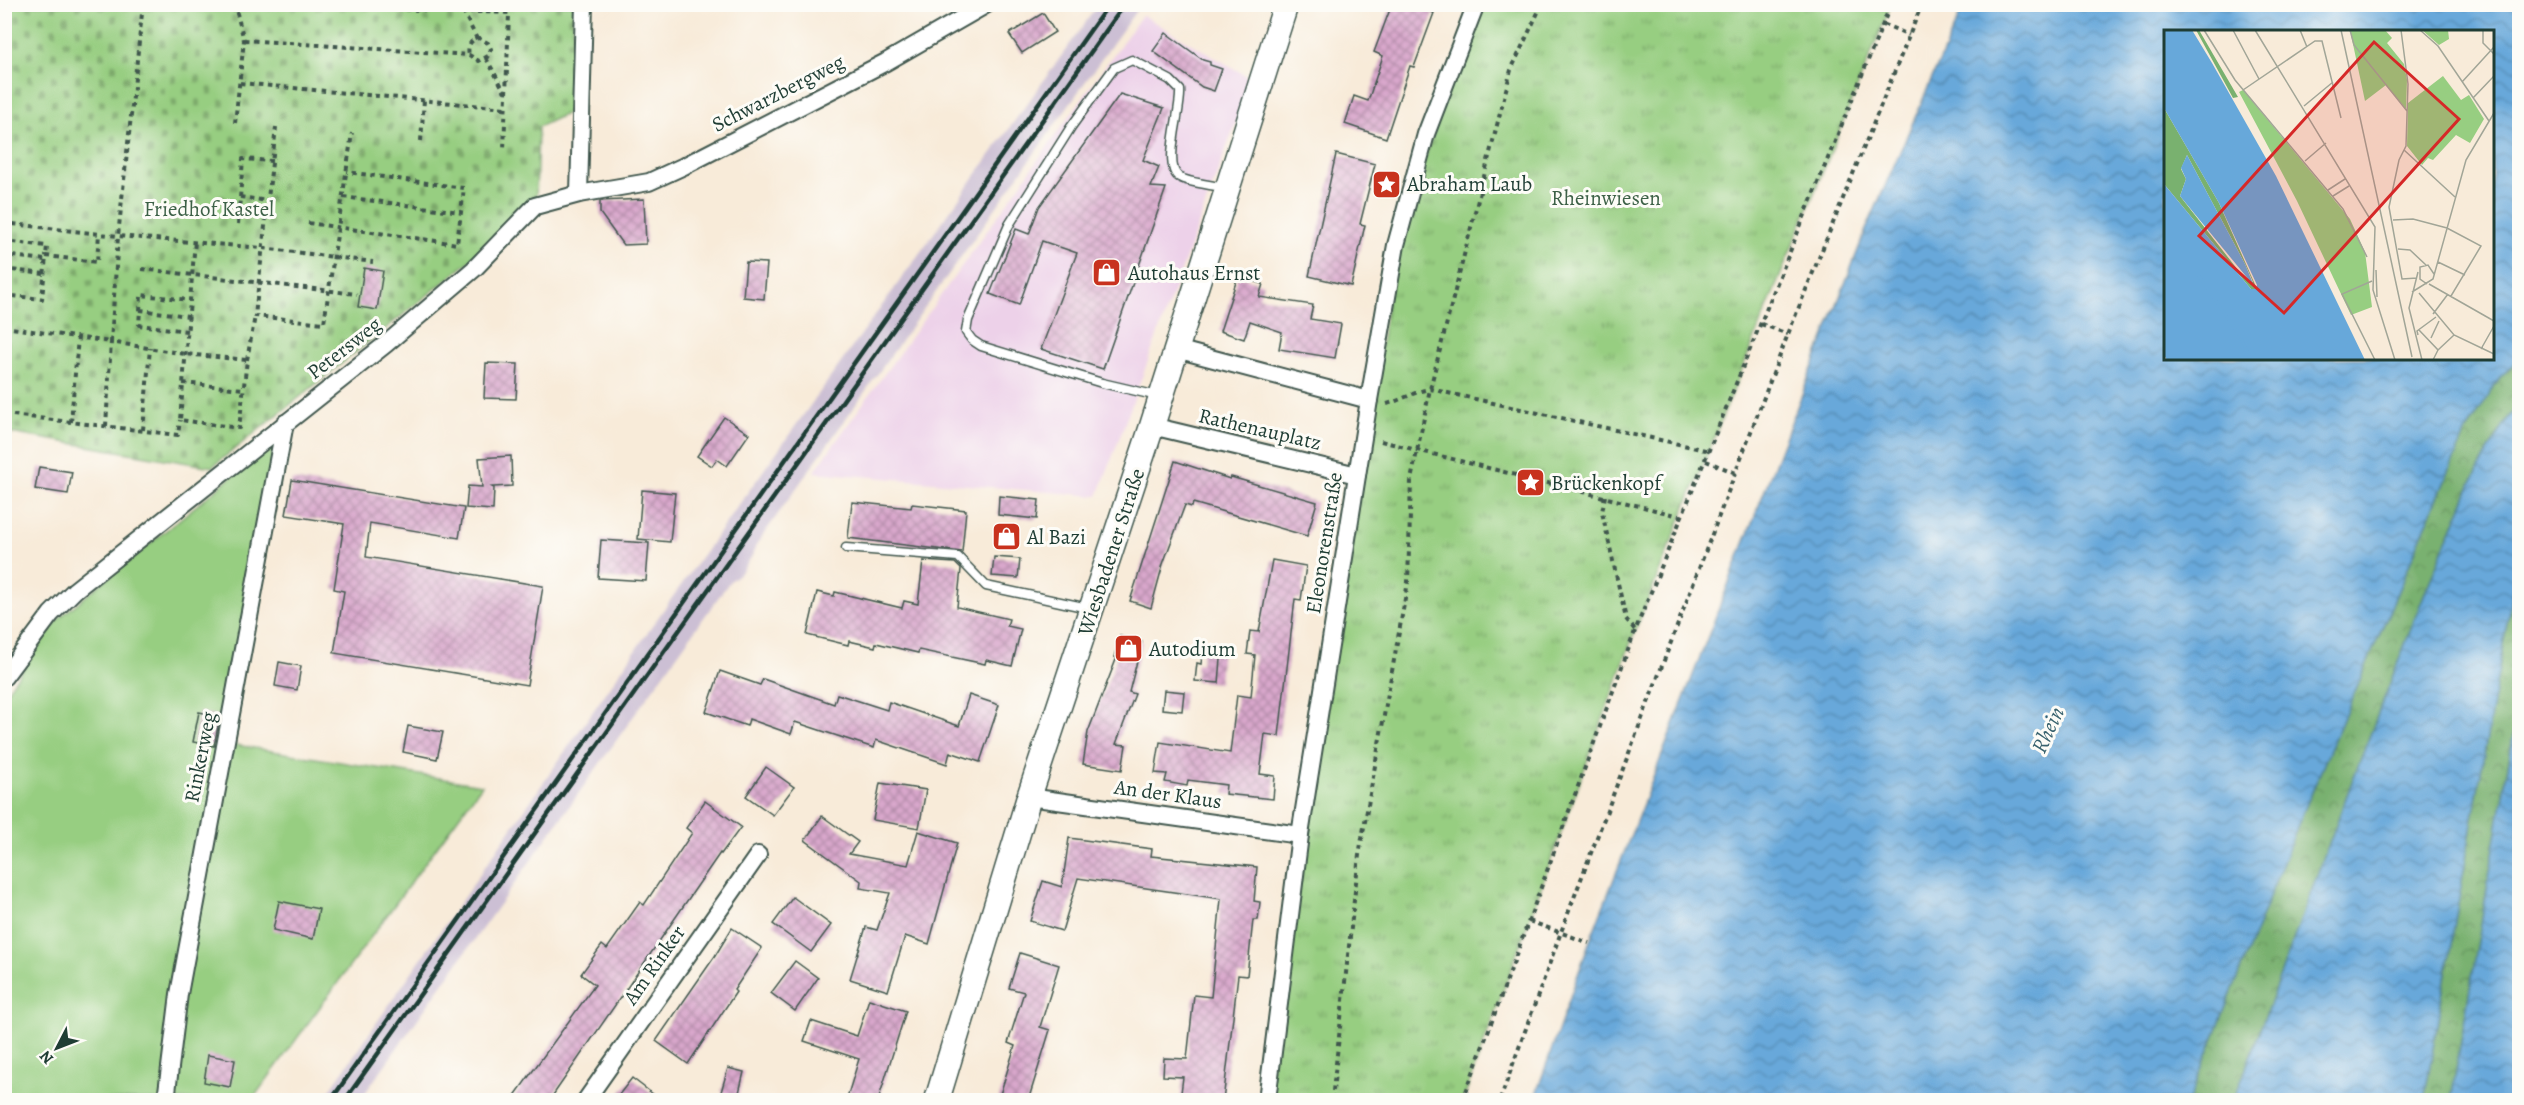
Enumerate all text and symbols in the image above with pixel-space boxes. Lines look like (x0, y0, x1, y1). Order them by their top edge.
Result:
inset map (2164, 30, 2494, 360)
street label: Schwarzbergweg (707, 47, 849, 138)
place icon: Abraham Laub (1370, 168, 1402, 200)
place label: Abraham Laub (1406, 170, 1532, 198)
park label: Rheinwiesen (1551, 184, 1661, 212)
park label: Friedhof Kastel (144, 195, 274, 223)
shop icon: Autohaus Ernst (1091, 257, 1123, 289)
place label: Autohaus Ernst (1127, 259, 1260, 287)
street label: Petersweg (301, 310, 387, 386)
street label: Rathenauplatz (1196, 401, 1324, 457)
street label: Wiesbadener Straße (1070, 465, 1151, 640)
place icon: Brückenkopf (1514, 467, 1546, 499)
place label: Brückenkopf (1551, 469, 1664, 497)
street label: Eleonorenstraße (1299, 470, 1349, 616)
shop icon: Al Bazi (990, 521, 1022, 553)
place label: Al Bazi (1026, 523, 1086, 551)
shop icon: Autodium (1112, 633, 1144, 665)
place label: Autodium (1148, 635, 1236, 663)
water label: Rhein (2024, 702, 2072, 758)
street label: Rinkerweg (177, 709, 223, 805)
street label: An der Klaus (1111, 772, 1224, 815)
street label: Am Rinker (616, 920, 692, 1011)
north arrow (27, 1018, 87, 1078)
text: N (34, 1045, 59, 1069)

